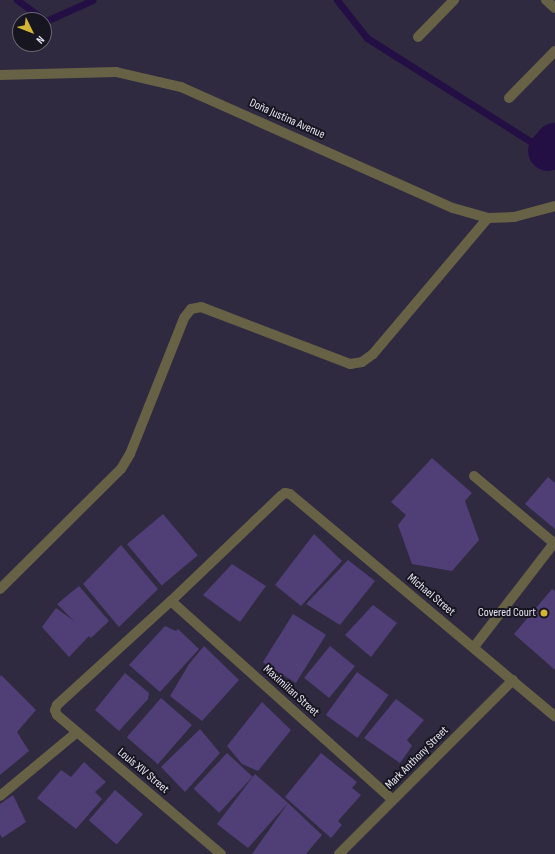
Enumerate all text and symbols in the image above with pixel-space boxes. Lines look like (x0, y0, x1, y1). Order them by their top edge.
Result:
north arrow (12, 12, 52, 52)
text: N (34, 33, 47, 46)
street label: Doña Justina Avenue (247, 96, 327, 142)
street label: Michael Street (404, 571, 458, 619)
place label: Covered Court (478, 606, 536, 620)
marker: Covered Court (539, 608, 549, 618)
street label: Maximilian Street (260, 662, 322, 720)
street label: Mark Anthony Street (383, 724, 451, 792)
street label: Louis XIV Street (114, 745, 172, 797)

